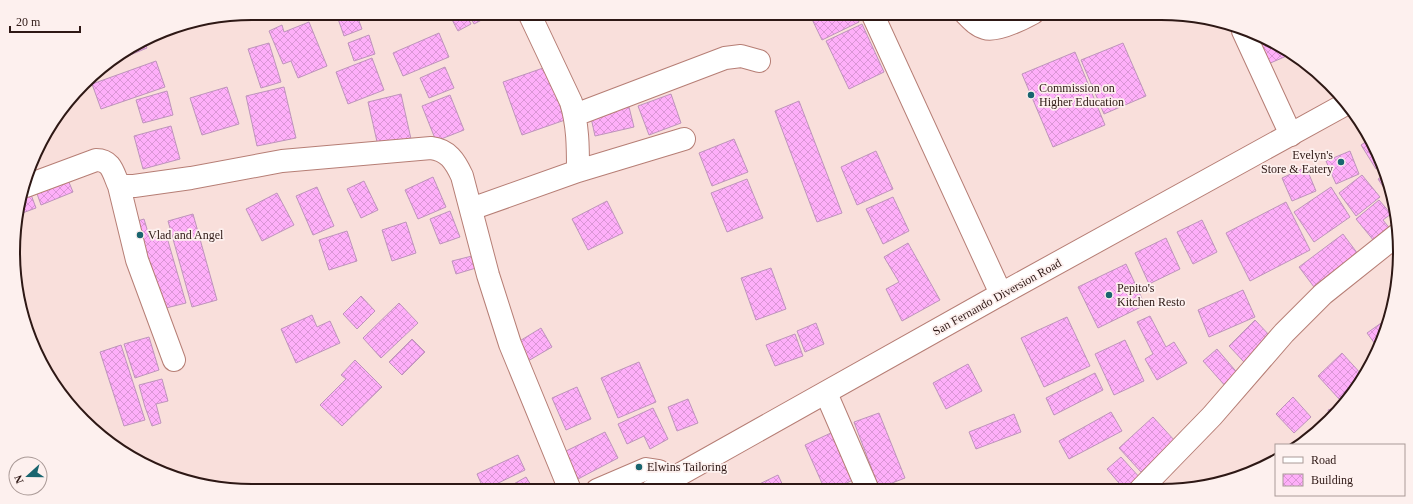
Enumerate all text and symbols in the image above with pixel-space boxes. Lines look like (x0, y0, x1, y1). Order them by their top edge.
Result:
scale bar (10, 8, 80, 34)
text: 20 m (16, 15, 41, 29)
place label: Commission on Higher Education (1039, 81, 1124, 109)
marker: Commission on Higher Education (1026, 90, 1036, 100)
place label: Evelyn's Store & Eatery (1261, 148, 1333, 176)
marker: Evelyn's Store & Eatery (1336, 157, 1346, 167)
place label: Vlad and Angel (148, 228, 224, 242)
marker: Vlad and Angel (135, 230, 145, 240)
street label: San Fernando Diversion Road (930, 256, 1064, 338)
place label: Pepito's Kitchen Resto (1117, 281, 1185, 309)
marker: Pepito's Kitchen Resto (1104, 290, 1114, 300)
legend (1275, 444, 1405, 496)
text: Road (1311, 453, 1336, 467)
north arrow (8, 456, 48, 496)
place label: Elwins Tailoring (647, 460, 727, 474)
marker: Elwins Tailoring (634, 462, 644, 472)
text: Building (1311, 473, 1353, 487)
text: N (12, 474, 26, 485)

